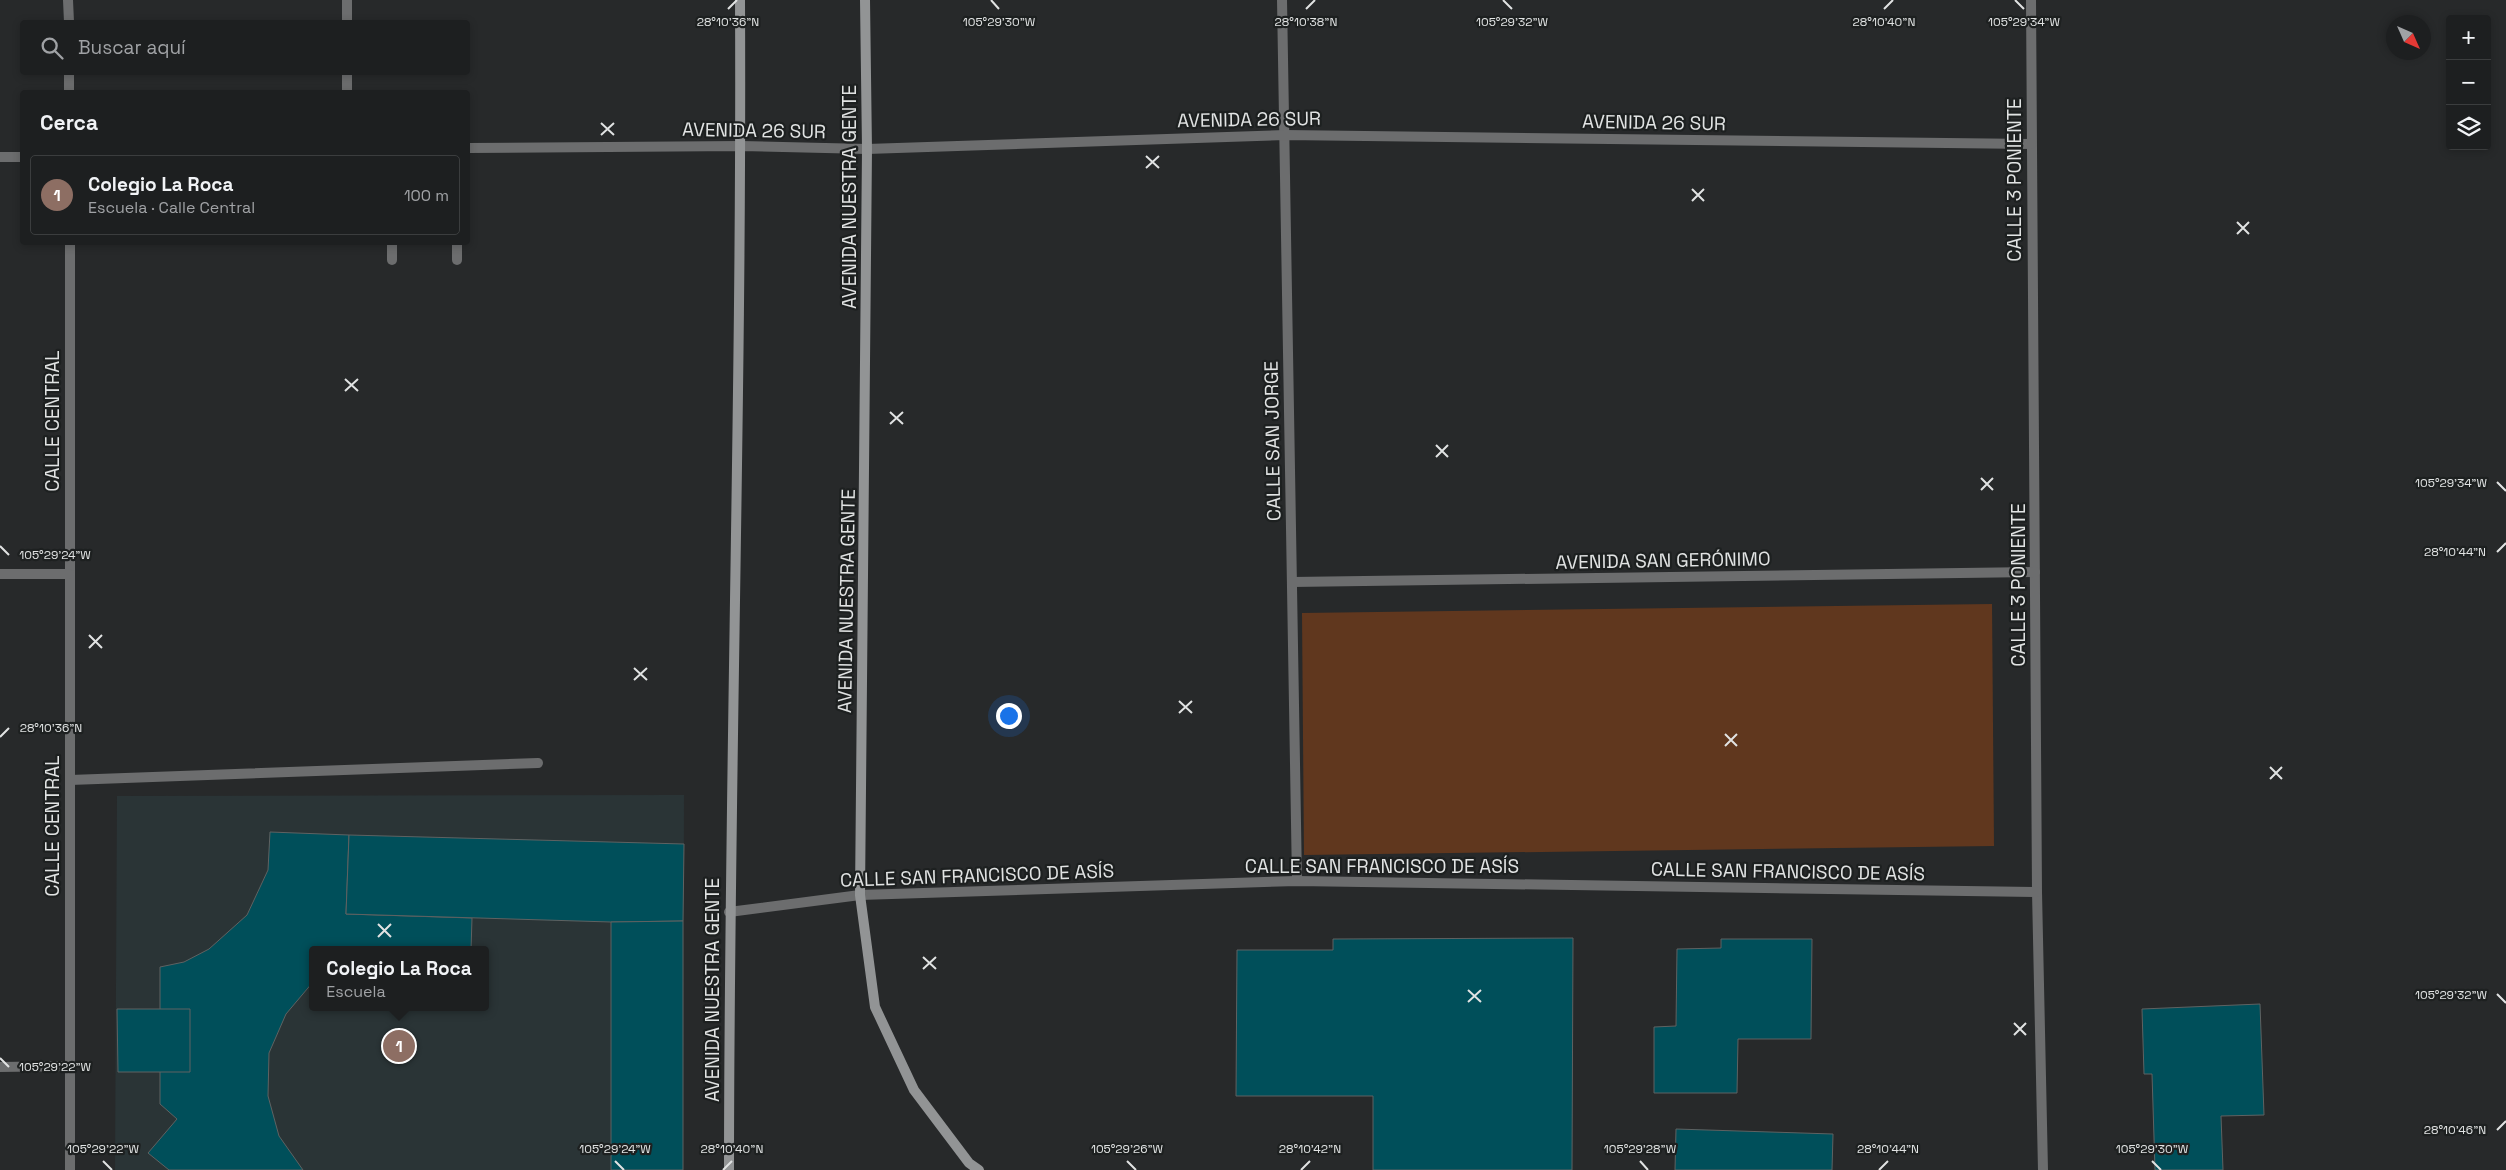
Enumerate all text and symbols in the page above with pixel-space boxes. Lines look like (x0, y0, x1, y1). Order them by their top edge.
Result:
text: 28°10'36"N (697, 14, 759, 30)
text: 105°29'30"W (963, 14, 1036, 30)
text: 28°10'38"N (1275, 14, 1337, 30)
text: 105°29'32"W (1476, 14, 1549, 30)
text: 28°10'40"N (1853, 14, 1915, 30)
text: 105°29'34"W (1988, 14, 2060, 30)
north arrow (2386, 15, 2431, 60)
map controls (2446, 15, 2491, 150)
button: + (2446, 15, 2491, 60)
search box (20, 20, 470, 75)
icon: search (38, 34, 66, 62)
text: Buscar aquí (78, 35, 186, 60)
button: − (2446, 60, 2491, 105)
street label: AVENIDA NUESTRA GENTE (837, 85, 862, 309)
street label: CALLE 3 PONIENTE (2002, 98, 2027, 262)
button: layers (2446, 105, 2491, 150)
street label: AVENIDA 26 SUR (1177, 106, 1321, 133)
text: Cerca (40, 109, 98, 136)
street label: AVENIDA 26 SUR (1582, 109, 1726, 136)
street label: AVENIDA 26 SUR (682, 117, 826, 144)
text: Colegio La Roca (88, 172, 233, 197)
text: 1 (53, 185, 61, 206)
text: 100 m (404, 185, 449, 206)
text: Escuela · Calle Central (88, 197, 255, 218)
street label: CALLE CENTRAL (40, 350, 65, 492)
street label: CALLE SAN JORGE (1259, 361, 1286, 521)
text: 105°29'34"W (2415, 475, 2487, 491)
street label: AVENIDA NUESTRA GENTE (832, 489, 861, 713)
street label: CALLE 3 PONIENTE (2006, 503, 2031, 667)
text: 28°10'44"N (2424, 544, 2486, 560)
street label: AVENIDA SAN GERÓNIMO (1555, 546, 1771, 575)
text: 105°29'24"W (19, 547, 91, 563)
your location (996, 703, 1022, 729)
text: 28°10'36"N (20, 720, 82, 736)
street label: CALLE CENTRAL (40, 755, 65, 897)
street label: CALLE SAN FRANCISCO DE ASÍS (1245, 854, 1519, 879)
street label: CALLE SAN FRANCISCO DE ASÍS (1651, 857, 1925, 886)
street label: CALLE SAN FRANCISCO DE ASÍS (840, 858, 1115, 893)
street label: AVENIDA NUESTRA GENTE (700, 878, 725, 1102)
popup (309, 946, 489, 1011)
text: Colegio La Roca (326, 956, 472, 981)
text: Escuela (326, 981, 386, 1002)
text: 105°29'32"W (2415, 987, 2488, 1003)
pin: 1 (383, 1027, 415, 1065)
text: 105°29'22"W (19, 1059, 92, 1075)
text: 28°10'46"N (2424, 1122, 2486, 1138)
text: 105°29'22"W (67, 1141, 140, 1157)
text: 105°29'24"W (579, 1141, 651, 1157)
text: 28°10'40"N (701, 1141, 763, 1157)
text: 105°29'26"W (1091, 1141, 1164, 1157)
text: 28°10'42"N (1279, 1141, 1341, 1157)
text: 105°29'28"W (1604, 1141, 1677, 1157)
text: 28°10'44"N (1857, 1141, 1919, 1157)
text: 105°29'30"W (2116, 1141, 2189, 1157)

